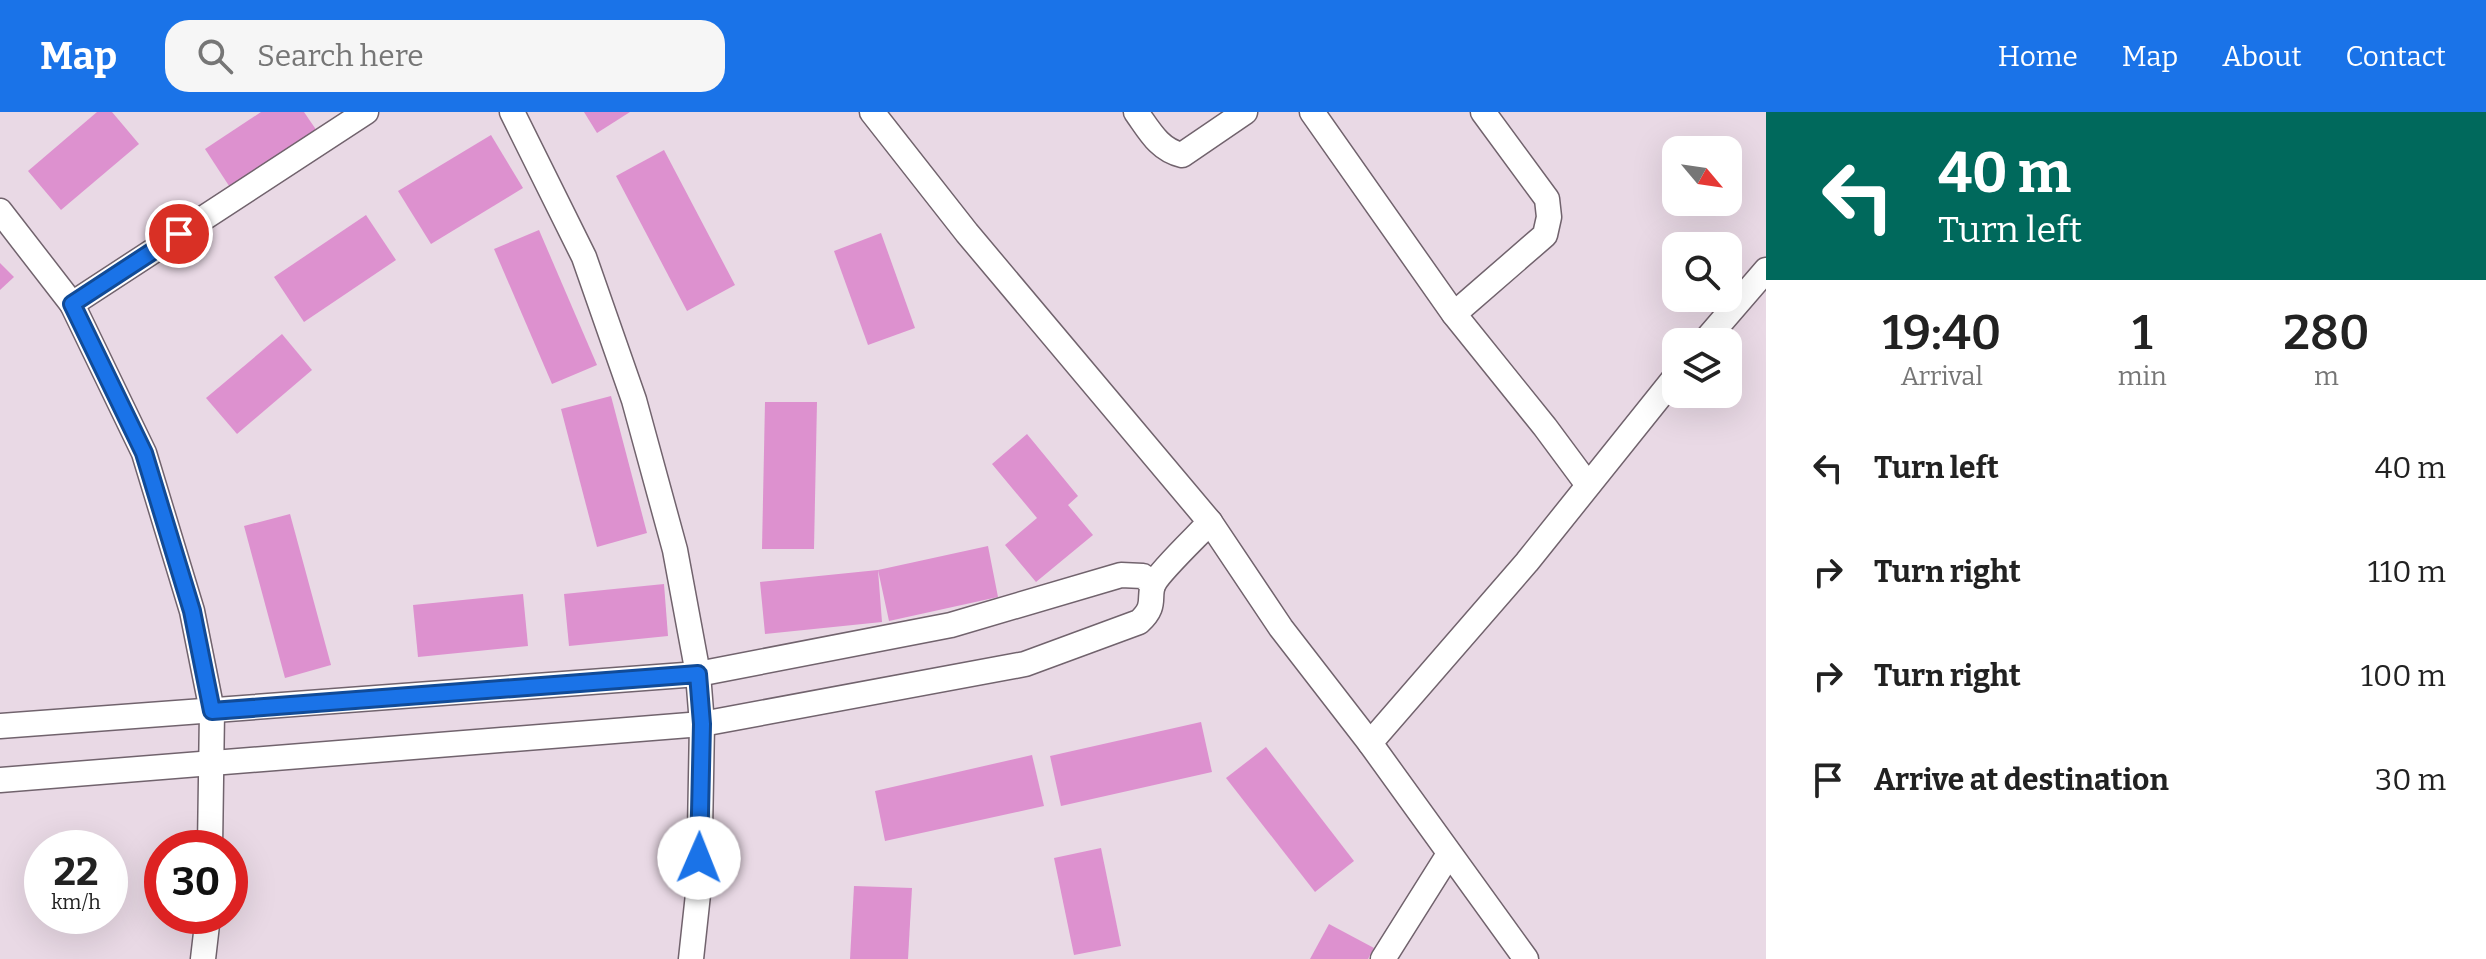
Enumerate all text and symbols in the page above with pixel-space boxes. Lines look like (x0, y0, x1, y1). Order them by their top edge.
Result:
search box (165, 20, 725, 92)
text: Map (40, 33, 117, 79)
icon: search (193, 34, 237, 78)
text: Search here (257, 38, 424, 74)
text: Home (1998, 40, 2078, 73)
text: Map (2122, 40, 2178, 73)
text: About (2222, 40, 2302, 73)
text: Contact (2346, 40, 2446, 73)
north arrow (1662, 136, 1742, 216)
map controls (1662, 136, 1742, 408)
text: 40 m (1938, 140, 2071, 207)
icon: left (1806, 144, 1910, 248)
pin (145, 200, 213, 268)
text: Turn left (1938, 208, 2082, 252)
icon: arrive (157, 212, 201, 256)
button: search (1662, 232, 1742, 312)
text: 19:40 (1882, 304, 2001, 362)
text: 1 (2132, 304, 2152, 362)
text: 280 (2283, 304, 2370, 362)
button: layers (1662, 328, 1742, 408)
text: Arrival (1901, 361, 1983, 392)
text: min (2118, 361, 2167, 392)
text: m (2314, 361, 2339, 392)
icon: left (1806, 446, 1850, 490)
text: Turn left (1874, 450, 1999, 486)
text: 40 m (2375, 450, 2446, 486)
icon: right (1806, 550, 1850, 594)
text: Turn right (1874, 554, 2021, 590)
text: 110 m (2368, 554, 2446, 590)
icon: right (1806, 654, 1850, 698)
text: Turn right (1874, 658, 2021, 694)
text: 100 m (2361, 658, 2446, 694)
icon: arrive (1806, 758, 1850, 802)
text: Arrive at destination (1874, 762, 2169, 798)
text: 30 m (2375, 762, 2446, 798)
position arrow (657, 816, 741, 900)
speed limit sign: 30 (144, 830, 248, 934)
text: 22 (53, 848, 99, 896)
text: km/h (51, 890, 101, 914)

